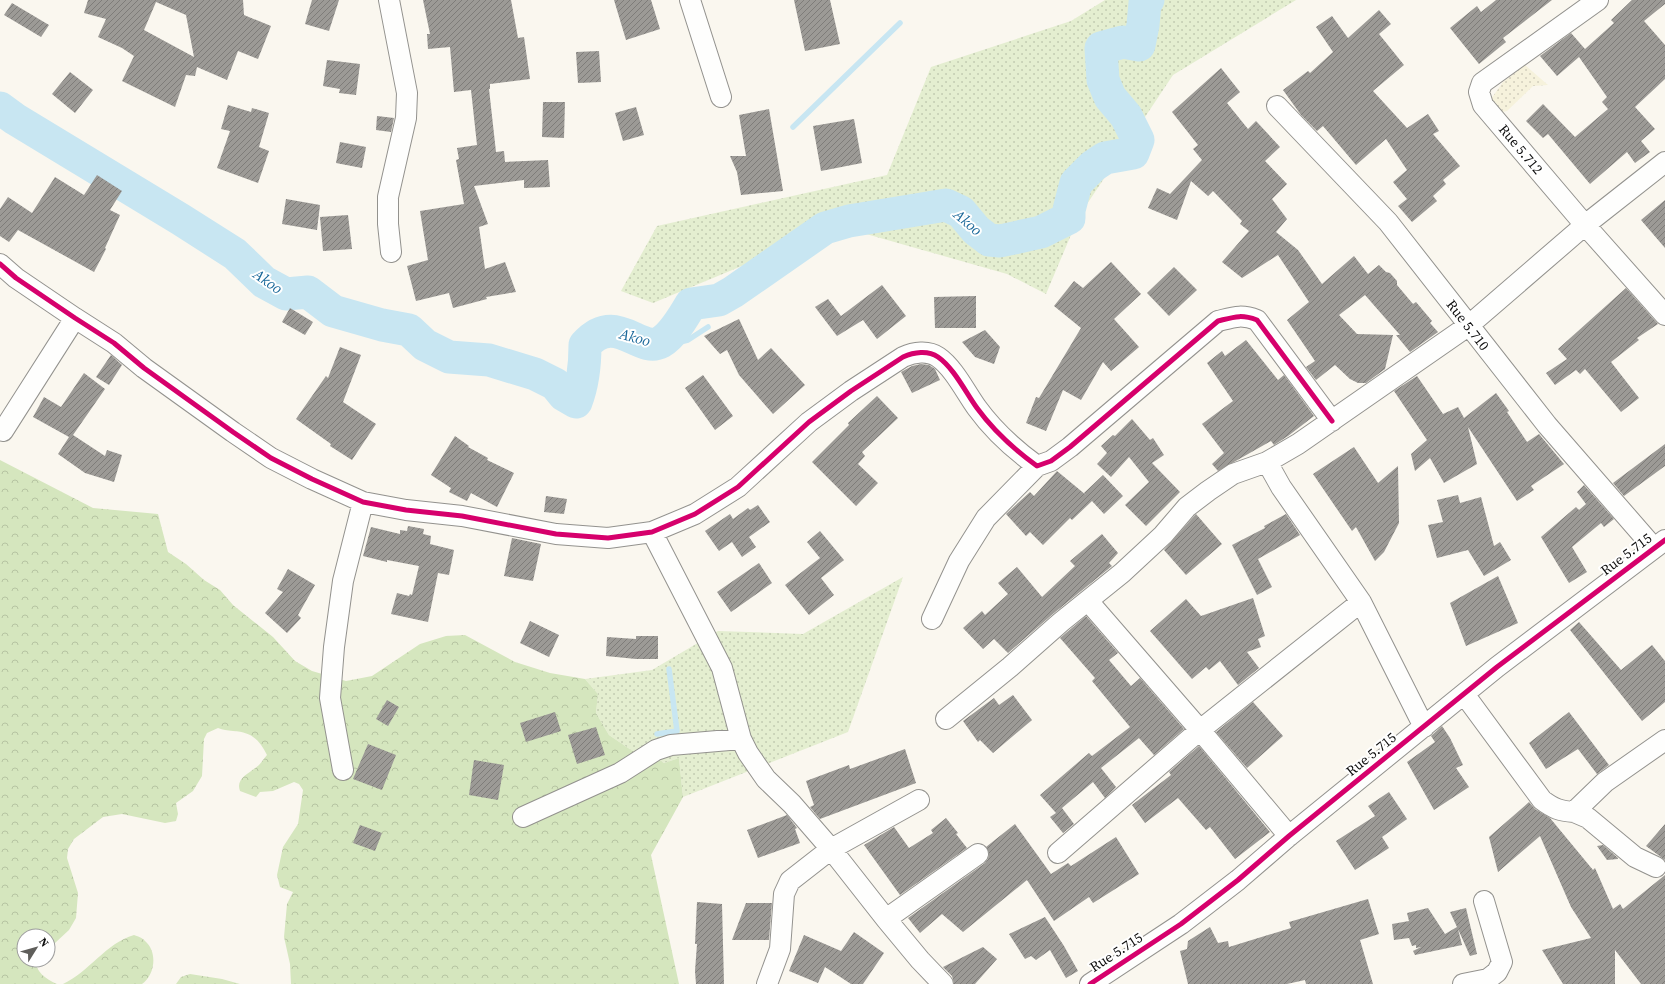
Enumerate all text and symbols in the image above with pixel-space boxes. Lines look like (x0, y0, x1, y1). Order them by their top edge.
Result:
street label: Rue 5.712 (1494, 120, 1548, 178)
water label: Akoo (949, 203, 987, 240)
water label: Akoo (248, 263, 287, 299)
street label: Rue 5.710 (1442, 295, 1494, 355)
water label: Akoo (616, 323, 653, 351)
street label: Rue 5.715 (1596, 528, 1656, 580)
street label: Rue 5.715 (1342, 727, 1400, 781)
street label: Rue 5.715 (1086, 927, 1146, 977)
north arrow (16, 928, 56, 968)
text: N (35, 935, 52, 950)

